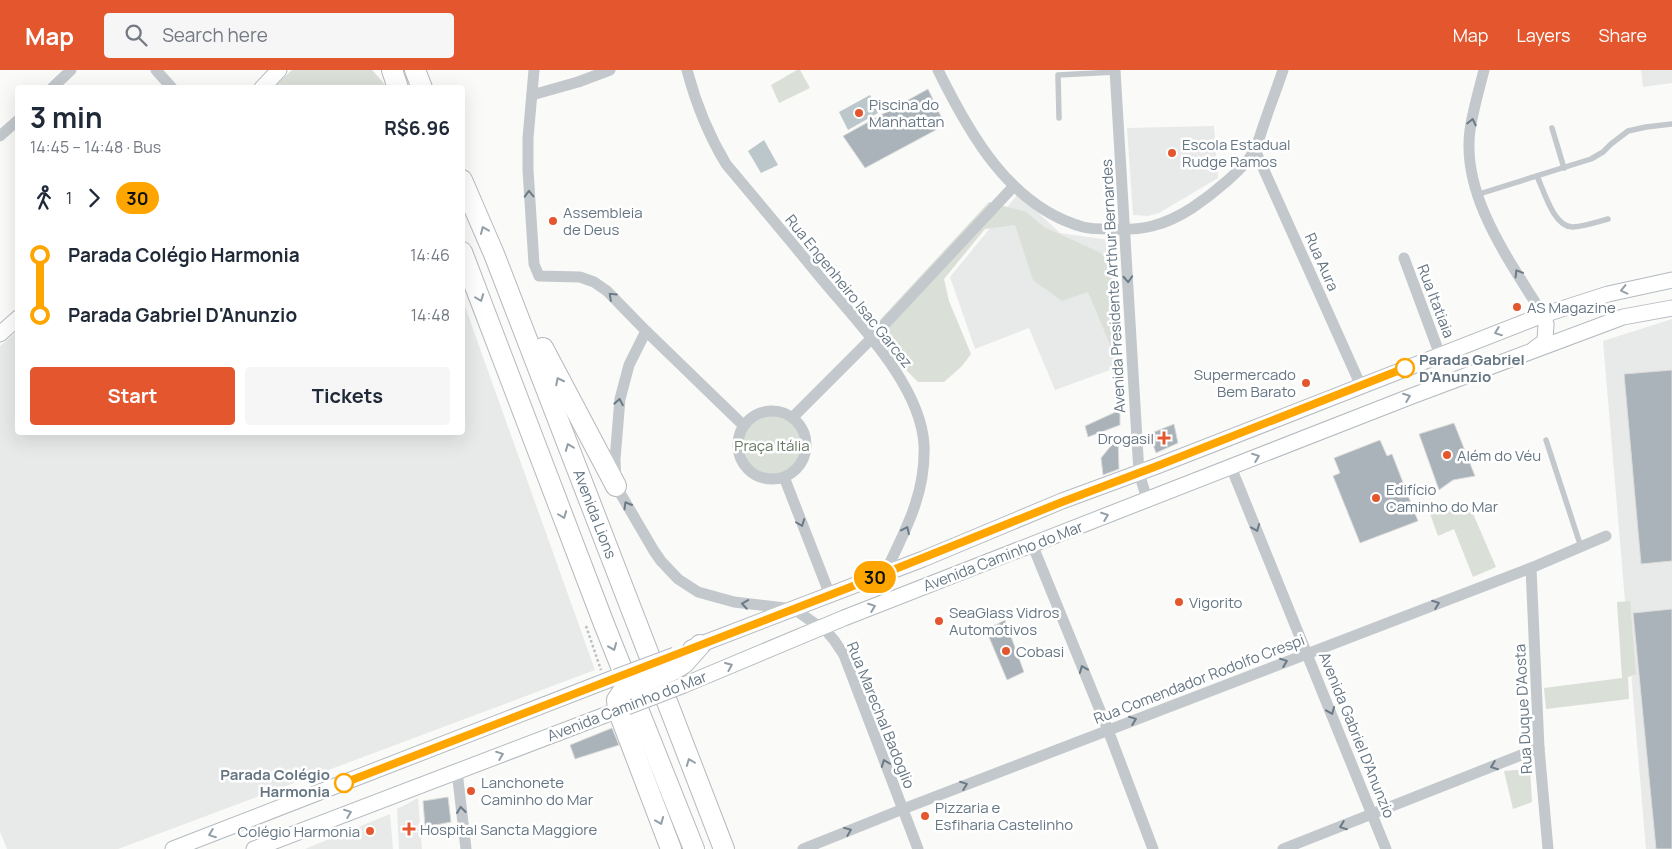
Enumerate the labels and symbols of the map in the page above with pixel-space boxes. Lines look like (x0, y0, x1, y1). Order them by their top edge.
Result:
place label: Piscina do Manhattan (869, 94, 945, 132)
marker: Piscina do Manhattan (853, 107, 865, 119)
one-way arrow (1466, 117, 1477, 126)
place label: Escola Estadual Rudge Ramos (1182, 134, 1291, 172)
marker: Escola Estadual Rudge Ramos (1166, 147, 1178, 159)
street label: Avenida Presidente Arthur Bernardes (1096, 158, 1130, 413)
one-way arrow (523, 190, 534, 198)
place label: Assembleia de Deus (563, 202, 643, 240)
street label: Rua Engenheiro Isac Garcez (780, 210, 918, 372)
marker: Assembleia de Deus (547, 215, 559, 227)
one-way arrow (480, 226, 490, 235)
street label: Rua Aura (1300, 230, 1344, 294)
street label: Rua Itatiaia (1412, 261, 1460, 341)
one-way arrow (1514, 269, 1524, 278)
one-way arrow (1122, 275, 1133, 283)
one-way arrow (1620, 285, 1629, 295)
one-way arrow (474, 293, 484, 302)
one-way arrow (609, 293, 618, 302)
place label: AS Magazine (1527, 297, 1616, 318)
marker: AS Magazine (1511, 301, 1523, 313)
one-way arrow (1494, 326, 1503, 337)
place label: Parada Gabriel D'Anunzio (1419, 349, 1525, 387)
marker: Parada Gabriel D'Anunzio (1395, 358, 1415, 378)
place label: Supermercado Bem Barato (1194, 364, 1296, 402)
one-way arrow (555, 377, 565, 386)
marker: Supermercado Bem Barato (1300, 377, 1312, 389)
one-way arrow (1402, 393, 1411, 404)
one-way arrow (614, 398, 624, 407)
place label: Drogasil (1098, 428, 1154, 449)
marker: Drogasil (1158, 432, 1170, 444)
park label: Praça Itália (734, 435, 810, 456)
one-way arrow (564, 443, 575, 452)
place label: Além do Véu (1457, 445, 1541, 466)
marker: Além do Véu (1441, 449, 1453, 461)
one-way arrow (1251, 452, 1260, 463)
street label: Avenida Lions (568, 466, 622, 562)
place label: Edifício Caminho do Mar (1386, 479, 1499, 517)
marker: Edifício Caminho do Mar (1370, 492, 1382, 504)
one-way arrow (624, 502, 634, 511)
one-way arrow (557, 510, 567, 519)
one-way arrow (1100, 512, 1108, 522)
street label: Avenida Caminho do Mar (920, 516, 1086, 596)
one-way arrow (795, 518, 806, 527)
one-way arrow (1250, 523, 1260, 532)
one-way arrow (900, 526, 910, 535)
line badge: 30 (852, 561, 898, 593)
place label: Vigorito (1189, 592, 1243, 613)
marker: Vigorito (1173, 596, 1185, 608)
one-way arrow (741, 600, 749, 610)
one-way arrow (1431, 600, 1440, 610)
place label: SeaGlass Vidros Automotivos (949, 602, 1060, 640)
one-way arrow (867, 603, 876, 613)
marker: SeaGlass Vidros Automotivos (933, 615, 945, 627)
street label: Rua Comendador Rodolfo Crespi (1091, 629, 1307, 729)
street label: Rua Marechal Badoglio (842, 638, 920, 792)
place label: Cobasi (1016, 641, 1064, 662)
one-way arrow (607, 642, 618, 651)
street label: Rua Duque D'Aosta (1509, 643, 1537, 775)
marker: Cobasi (1000, 645, 1012, 657)
street label: Avenida Gabriel D'Anunzio (1314, 649, 1400, 821)
one-way arrow (1279, 658, 1288, 668)
one-way arrow (724, 661, 733, 672)
one-way arrow (1079, 665, 1089, 673)
street label: Avenida Caminho do Mar (544, 666, 710, 746)
one-way arrow (1324, 706, 1335, 715)
one-way arrow (1128, 716, 1136, 726)
one-way arrow (495, 751, 504, 761)
one-way arrow (686, 758, 697, 767)
one-way arrow (881, 759, 891, 768)
one-way arrow (1490, 760, 1499, 770)
place label: Parada Colégio Harmonia (220, 764, 330, 802)
place label: Lanchonete Caminho do Mar (481, 772, 594, 810)
marker: Parada Colégio Harmonia (334, 773, 354, 793)
one-way arrow (960, 781, 968, 791)
marker: Lanchonete Caminho do Mar (465, 785, 477, 797)
place label: Pizzaria e Esfiharia Castelinho (935, 797, 1073, 835)
one-way arrow (457, 806, 467, 815)
one-way arrow (344, 809, 352, 819)
marker: Pizzaria e Esfiharia Castelinho (919, 810, 931, 822)
one-way arrow (654, 816, 665, 825)
place label: Hospital Sancta Maggiore (420, 819, 598, 840)
one-way arrow (1339, 820, 1347, 830)
place label: Colégio Harmonia (238, 821, 360, 842)
marker: Hospital Sancta Maggiore (402, 822, 416, 836)
marker: Colégio Harmonia (364, 825, 376, 837)
one-way arrow (843, 826, 852, 837)
one-way arrow (208, 828, 217, 838)

